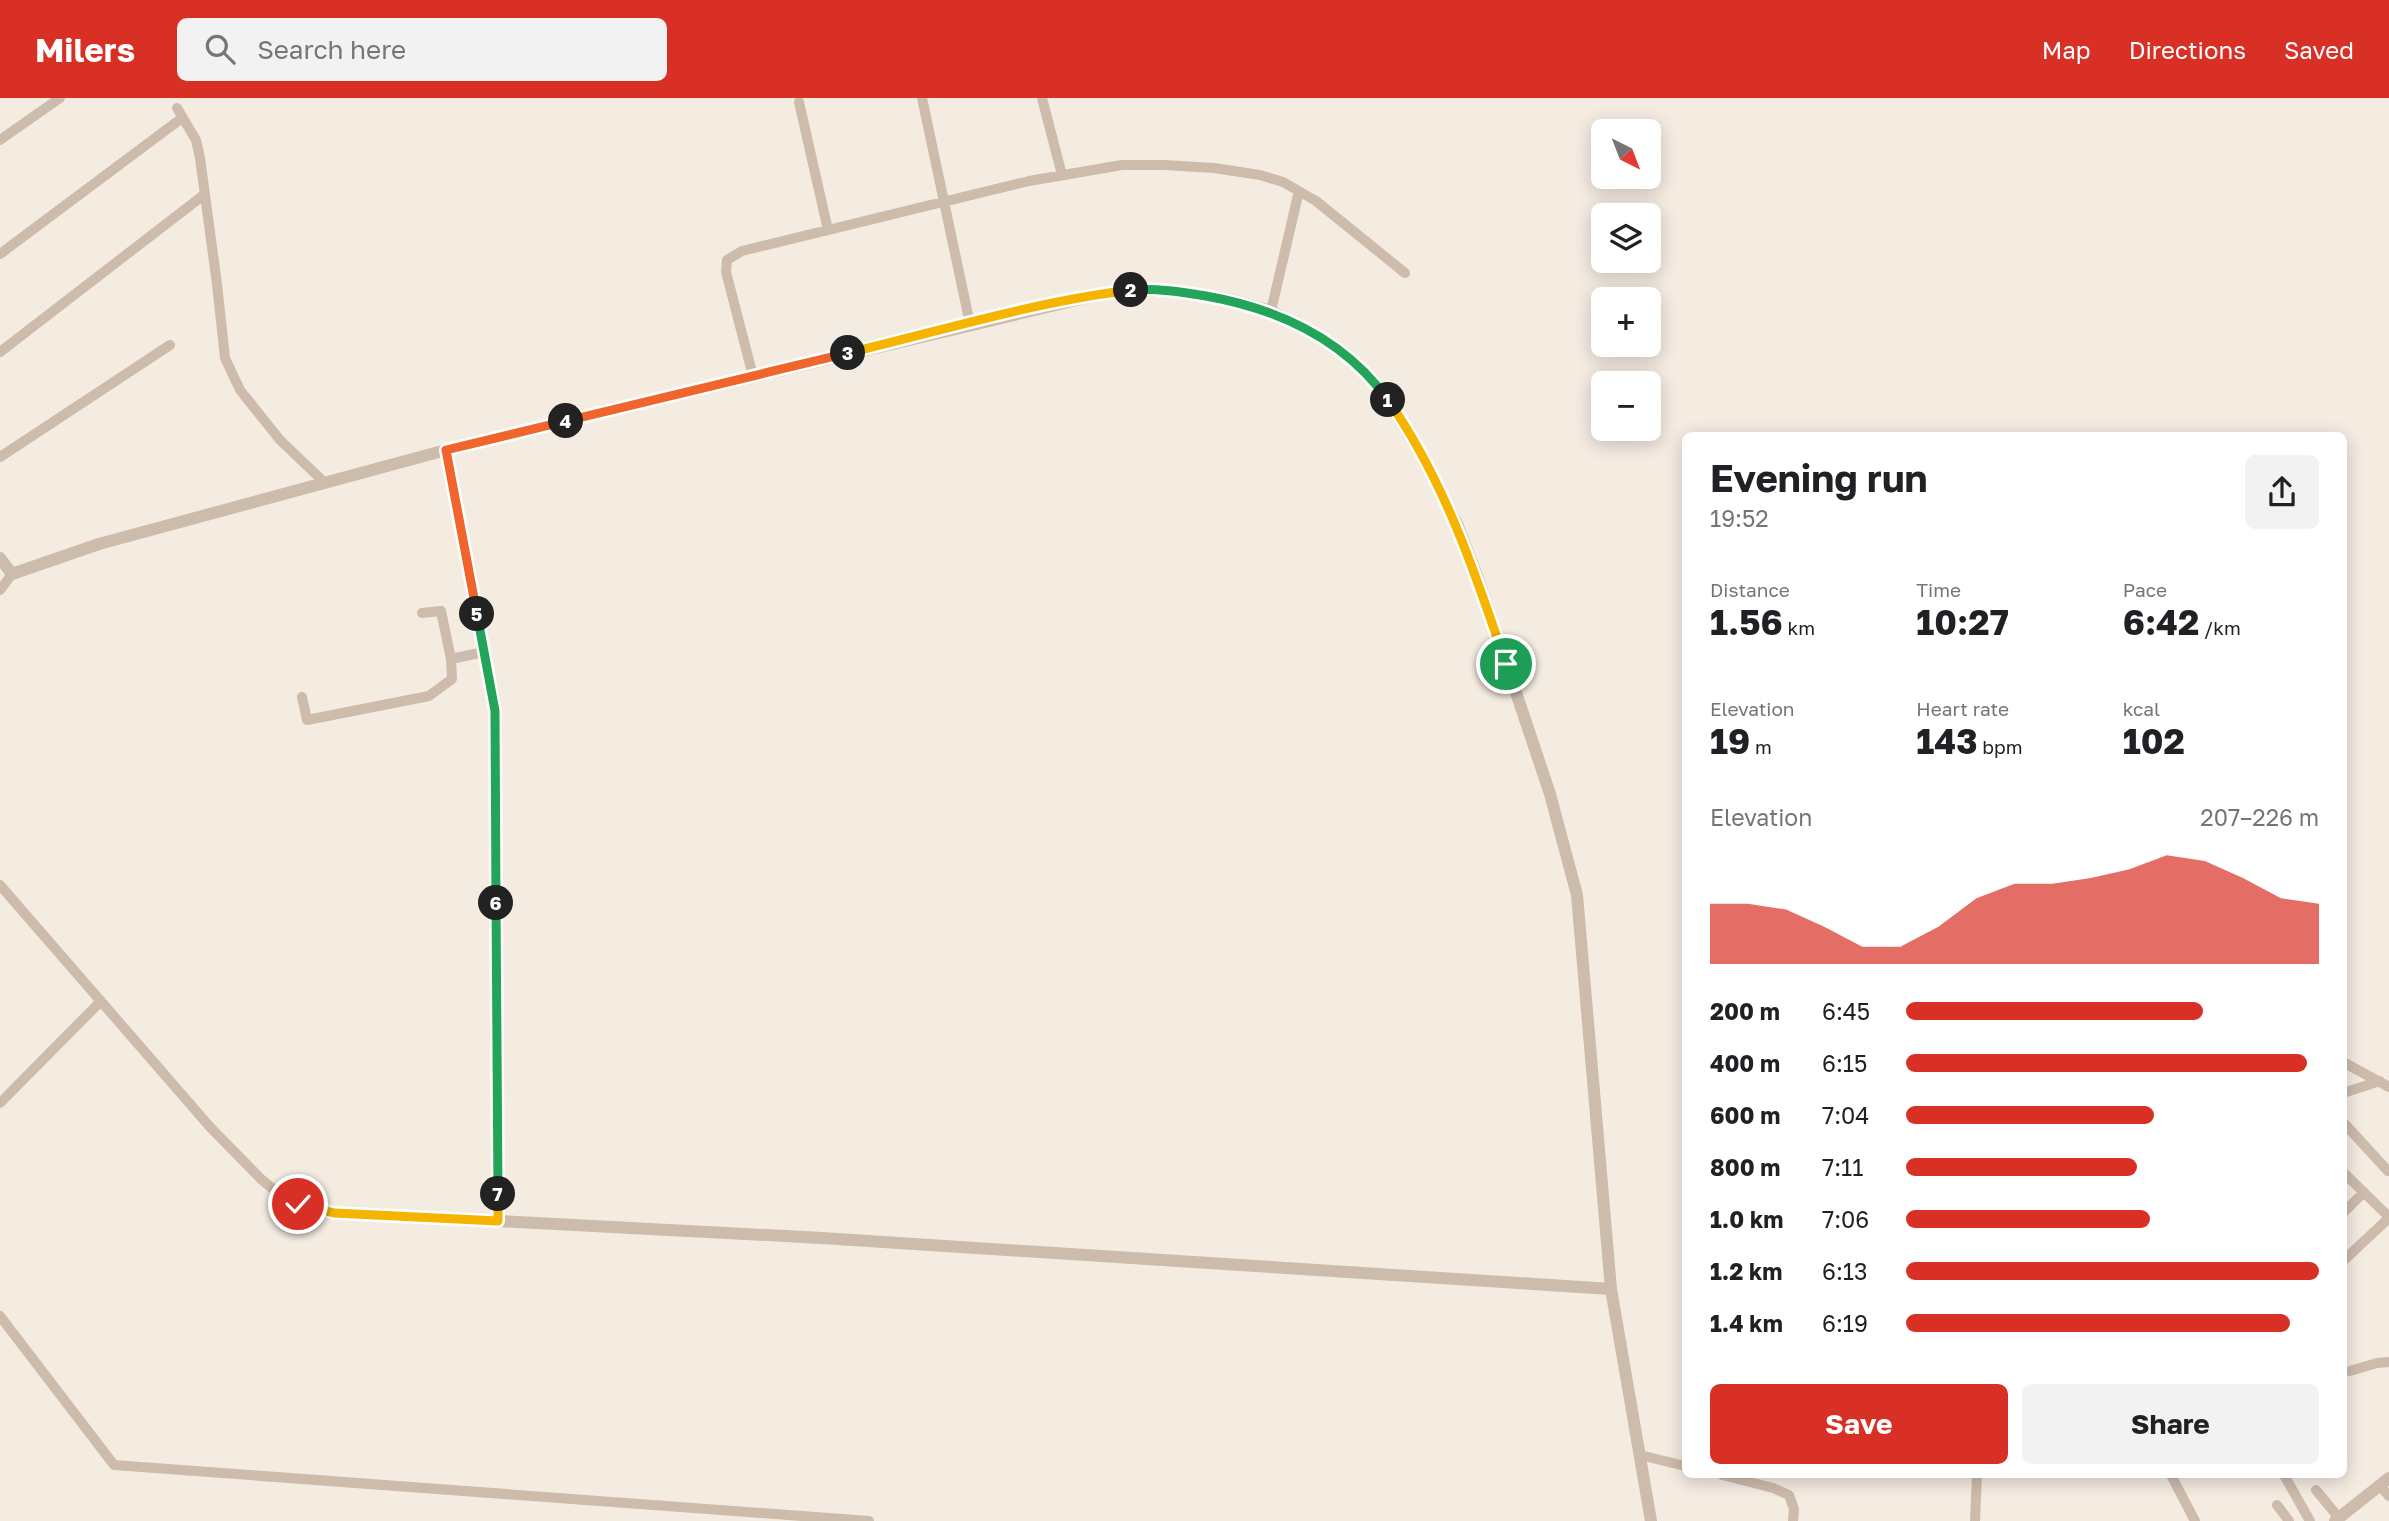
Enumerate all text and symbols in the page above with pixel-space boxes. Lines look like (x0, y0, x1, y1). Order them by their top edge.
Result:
search box (177, 18, 667, 81)
text: Milers (35, 30, 135, 69)
icon: search (201, 30, 239, 68)
text: Search here (257, 34, 406, 65)
text: Map (2042, 35, 2091, 64)
text: Directions (2129, 35, 2246, 64)
text: Saved (2284, 35, 2354, 64)
north arrow (1591, 119, 1661, 189)
map controls (1591, 119, 1661, 441)
button: layers (1591, 203, 1661, 273)
pin: 2 (1114, 272, 1148, 308)
text: 2 (1125, 278, 1136, 301)
button: + (1591, 287, 1661, 357)
pin: 3 (830, 336, 866, 370)
text: 3 (842, 341, 853, 364)
button: − (1591, 371, 1661, 441)
pin: 1 (1370, 382, 1406, 418)
text: 1 (1383, 388, 1392, 411)
pin: 4 (548, 404, 584, 438)
text: 4 (560, 409, 571, 432)
text: Evening run (1710, 455, 1928, 500)
button: share (2245, 455, 2319, 529)
text: 19:52 (1710, 504, 1769, 532)
text: Distance (1710, 578, 1790, 601)
text: Time (1916, 578, 1961, 601)
text: Pace (2123, 578, 2167, 601)
pin: 5 (460, 596, 494, 632)
text: 1.56 (1710, 601, 1783, 643)
text: 10:27 (1916, 601, 2009, 643)
text: 6:42 (2123, 601, 2199, 643)
text: 5 (471, 602, 482, 625)
text: km (1783, 616, 1815, 639)
text: /km (2199, 616, 2241, 639)
pin (1476, 634, 1536, 694)
icon: arrive (1487, 645, 1525, 683)
text: Elevation (1710, 697, 1795, 720)
text: Heart rate (1916, 697, 2009, 720)
text: kcal (2123, 697, 2160, 720)
text: 19 (1710, 720, 1750, 762)
text: 143 (1916, 720, 1978, 762)
text: 102 (2123, 720, 2185, 762)
text: m (1750, 735, 1772, 758)
text: bpm (1978, 735, 2023, 758)
text: Elevation (1710, 803, 1812, 831)
text: 207–226 m (2200, 803, 2319, 831)
pin: 6 (478, 886, 514, 920)
text: 6 (489, 891, 502, 914)
text: 200 m (1710, 997, 1780, 1025)
text: 6:45 (1822, 997, 1870, 1025)
text: 400 m (1710, 1049, 1780, 1077)
text: 6:15 (1822, 1049, 1867, 1077)
text: 600 m (1710, 1101, 1780, 1129)
text: 7:04 (1822, 1101, 1869, 1129)
text: 800 m (1710, 1153, 1781, 1181)
text: 7:11 (1822, 1153, 1863, 1181)
pin (268, 1174, 328, 1234)
pin: 7 (480, 1176, 516, 1212)
text: 7 (492, 1182, 503, 1205)
icon: check (279, 1185, 317, 1223)
text: 1.0 km (1710, 1205, 1783, 1233)
text: 7:06 (1822, 1205, 1869, 1233)
text: 1.2 km (1710, 1257, 1782, 1285)
text: 6:13 (1822, 1257, 1867, 1285)
text: 1.4 km (1710, 1309, 1783, 1337)
text: 6:19 (1822, 1309, 1868, 1337)
button: Save (1710, 1384, 2008, 1464)
button: Share (2022, 1384, 2319, 1464)

